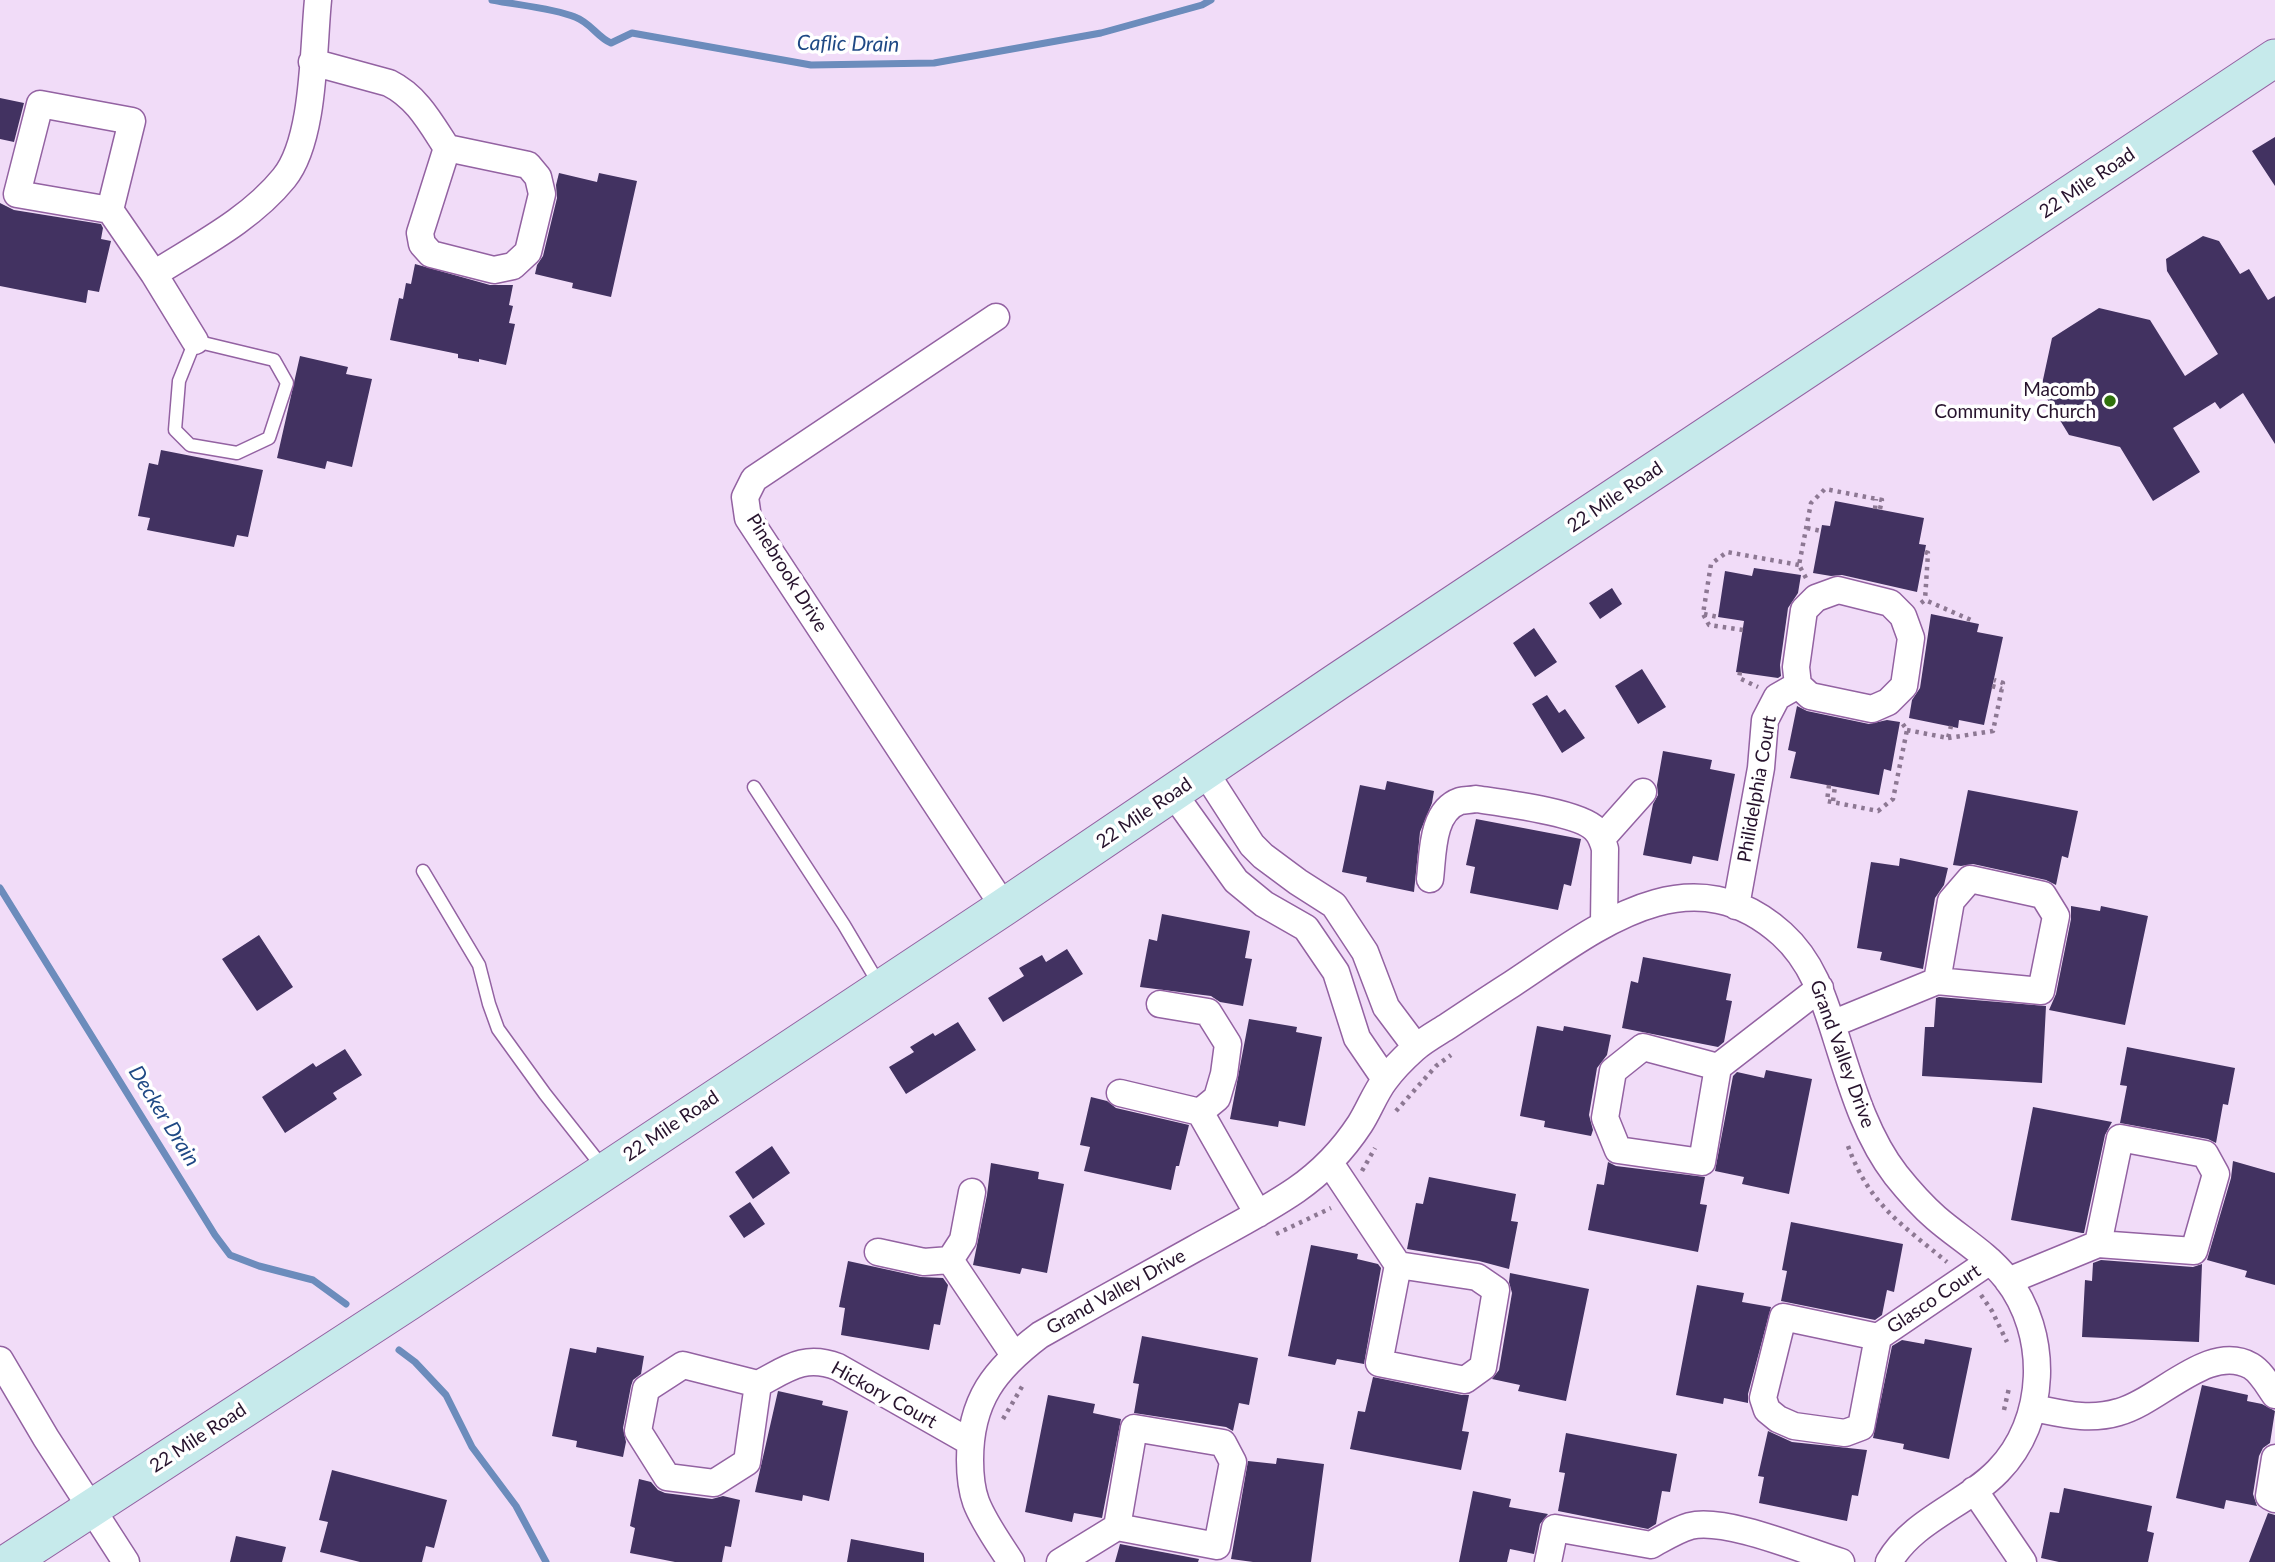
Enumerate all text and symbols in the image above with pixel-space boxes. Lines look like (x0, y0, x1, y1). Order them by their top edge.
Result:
water label: Caflic Drain (797, 31, 899, 57)
street label: 22 Mile Road (2035, 143, 2139, 223)
place label: Macomb Community Church (1934, 379, 2096, 423)
marker: Macomb Community Church (2102, 393, 2118, 409)
street label: 22 Mile Road (1563, 457, 1667, 537)
street label: Pinebrook Drive (742, 510, 832, 636)
street label: Philidelphia Court (1733, 714, 1781, 864)
street label: 22 Mile Road (1092, 773, 1196, 853)
street label: Grand Valley Drive (1805, 977, 1879, 1131)
water label: Decker Drain (123, 1061, 205, 1171)
street label: 22 Mile Road (619, 1086, 723, 1166)
street label: Grand Valley Drive (1042, 1244, 1190, 1340)
street label: Glasco Court (1883, 1259, 1985, 1339)
street label: Hickory Court (827, 1357, 941, 1433)
street label: 22 Mile Road (145, 1398, 251, 1478)

